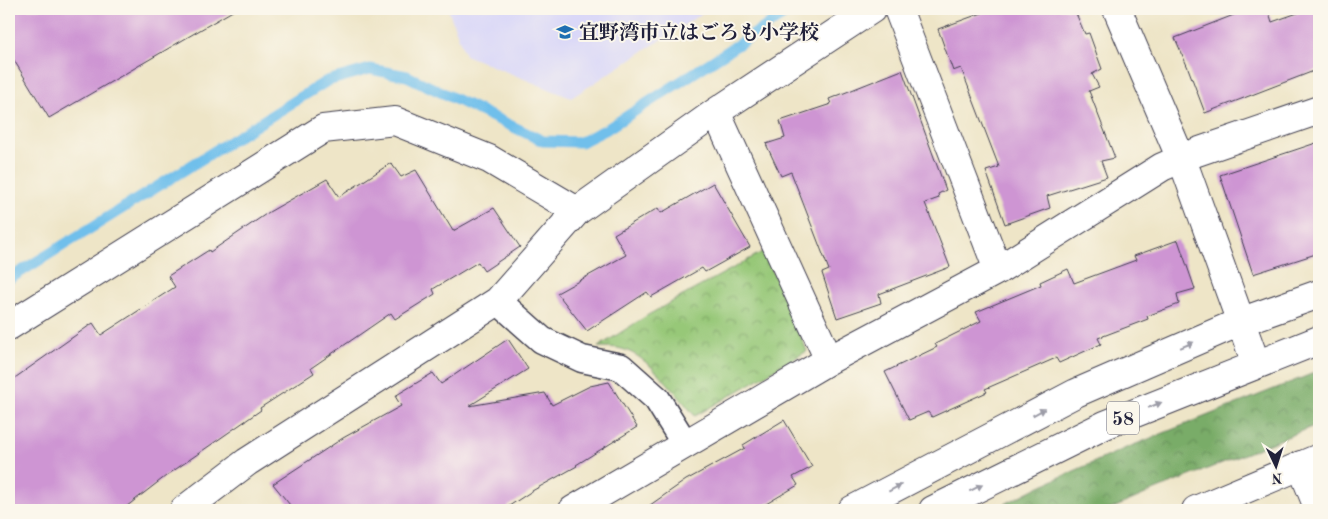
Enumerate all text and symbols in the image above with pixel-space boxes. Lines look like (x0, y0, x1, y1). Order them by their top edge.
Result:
school or university icon: 宜野湾市立はごろも小学校 (555, 22, 575, 42)
place label: 宜野湾市立はごろも小学校 (579, 22, 819, 44)
one-way arrow (1180, 341, 1195, 349)
one-way arrow (1148, 400, 1162, 408)
road number: 58 (1107, 402, 1139, 434)
one-way arrow (1032, 408, 1046, 416)
north arrow (1250, 442, 1300, 492)
text: N (1271, 471, 1283, 485)
one-way arrow (888, 484, 902, 492)
one-way arrow (969, 484, 983, 492)

